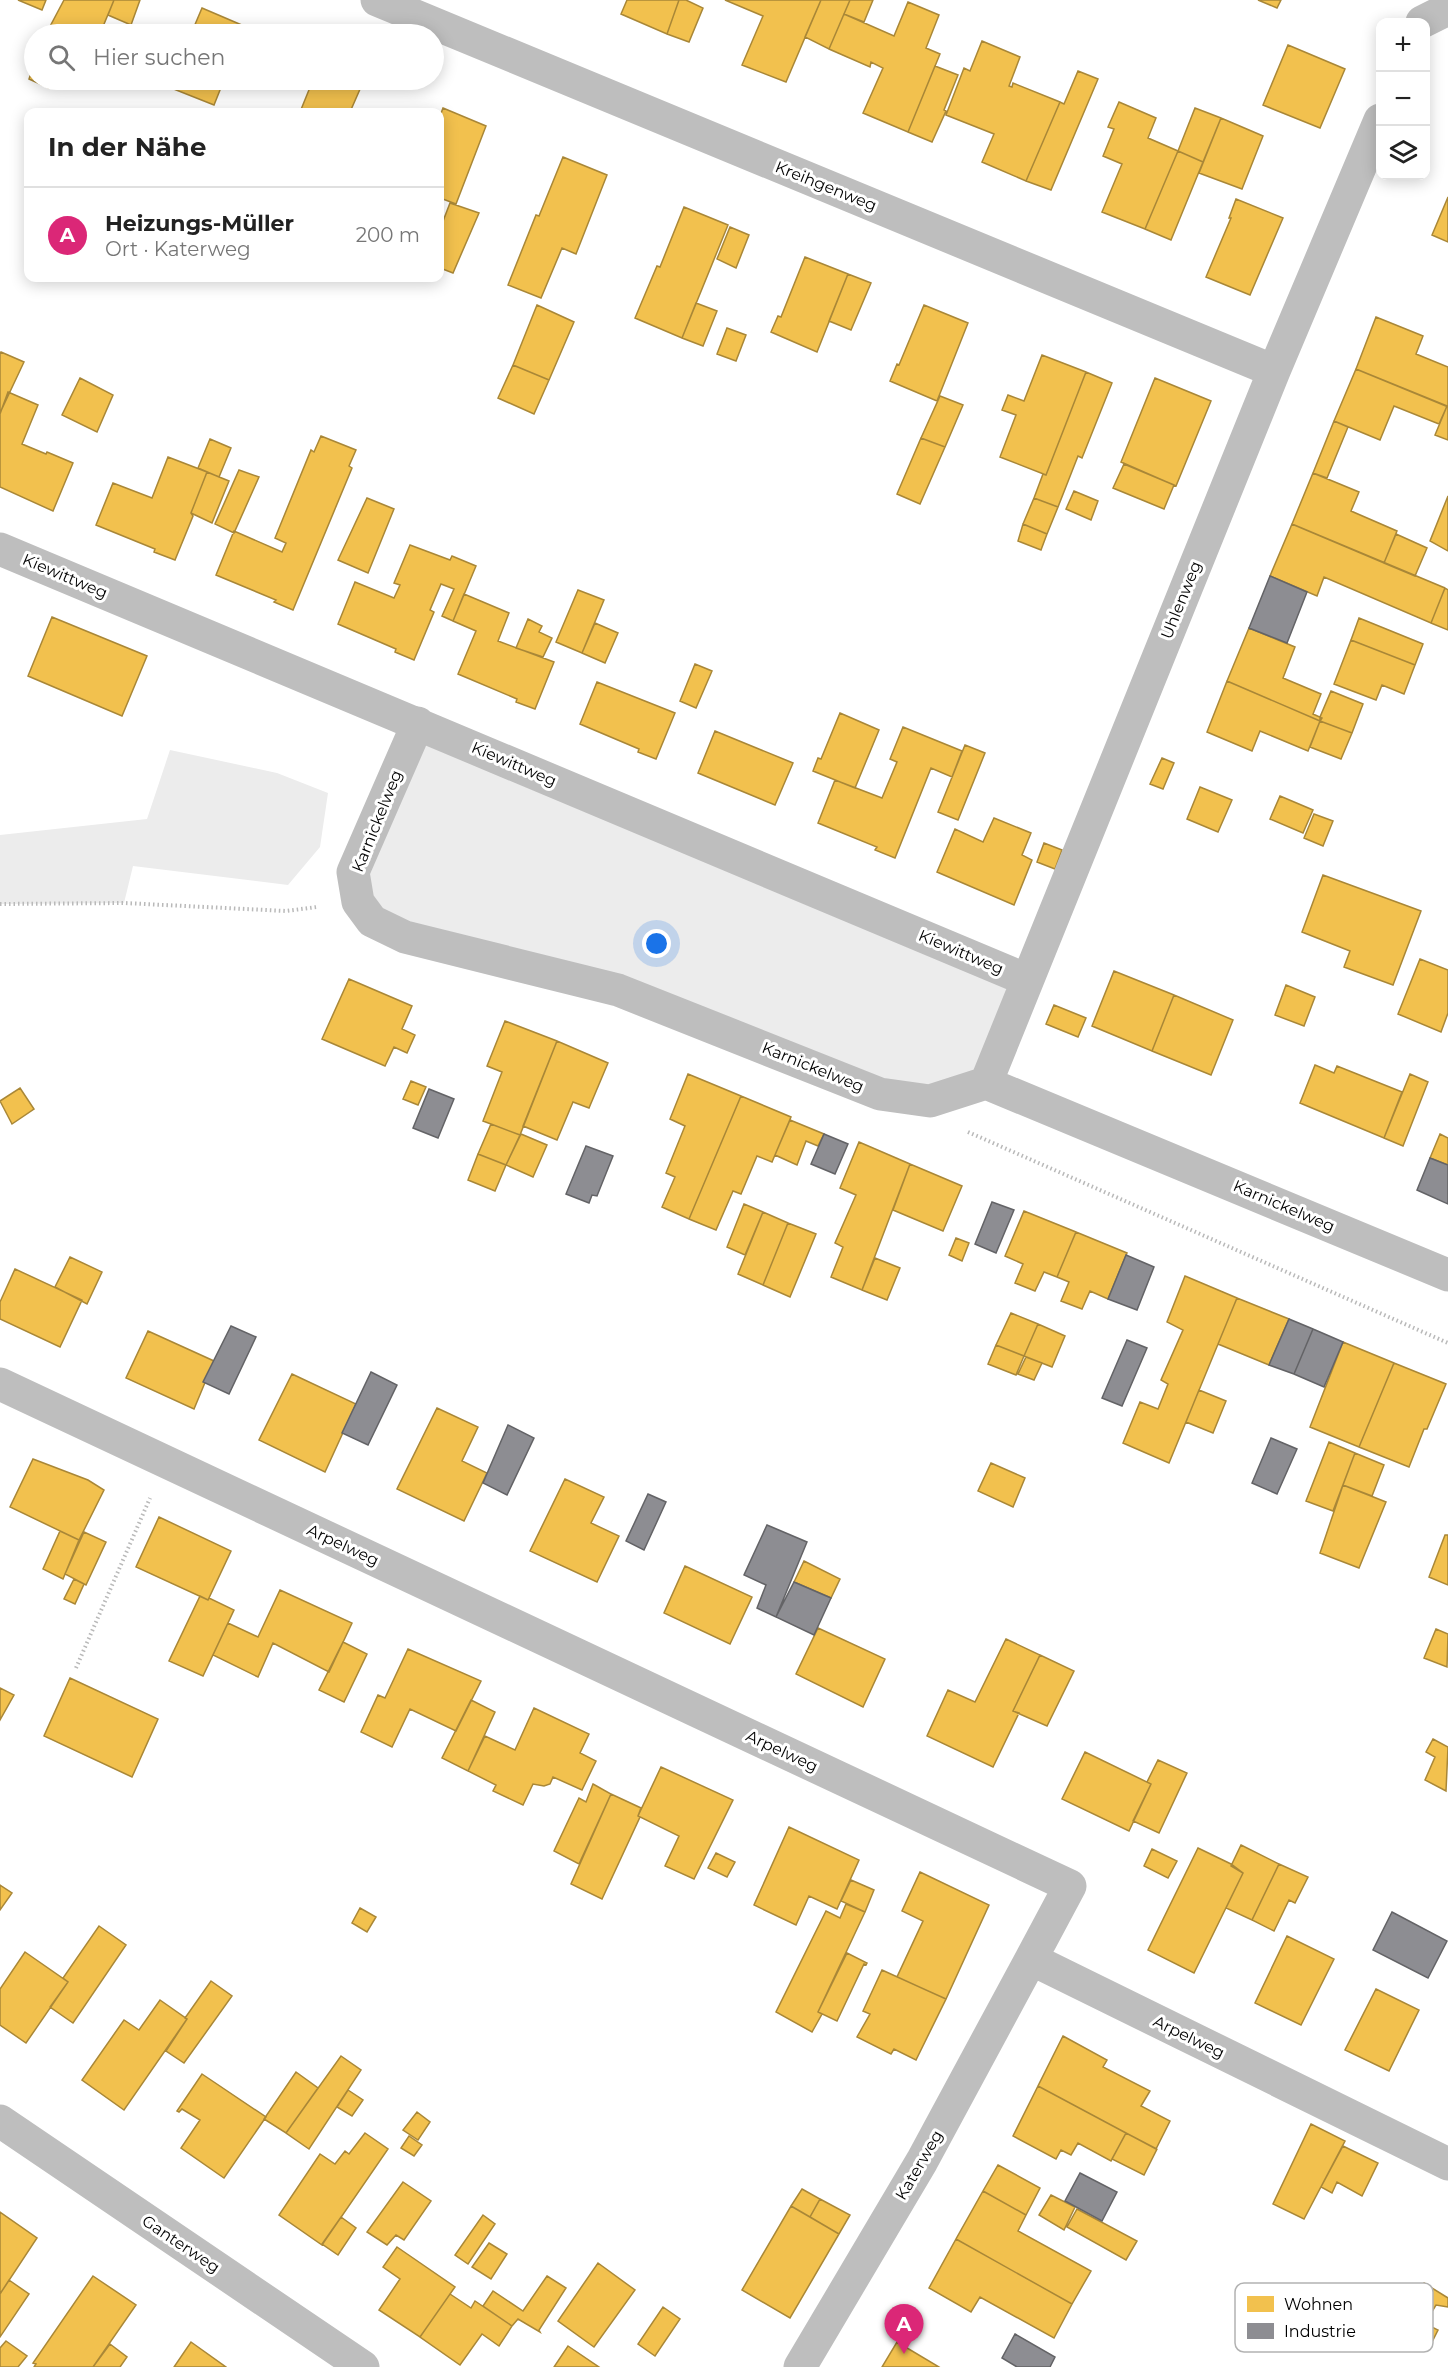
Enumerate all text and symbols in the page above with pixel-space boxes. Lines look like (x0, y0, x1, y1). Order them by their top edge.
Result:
map controls (1376, 18, 1430, 180)
button: + (1376, 18, 1430, 72)
search box (24, 24, 444, 90)
icon: search (45, 41, 78, 74)
text: Hier suchen (93, 44, 225, 71)
button: − (1376, 72, 1430, 126)
button: layers (1376, 126, 1430, 180)
text: In der Nähe (48, 131, 206, 163)
street label: Kreihgenweg (772, 157, 880, 215)
text: Heizungs-Müller (105, 210, 294, 237)
text: A (60, 223, 75, 247)
text: 200 m (356, 223, 420, 247)
text: Ort · Katerweg (105, 237, 251, 261)
street label: Kiewittweg (20, 550, 110, 602)
street label: Uhlenweg (1157, 558, 1205, 642)
street label: Kiewittweg (469, 738, 559, 790)
street label: Karnickelweg (348, 767, 406, 875)
street label: Kiewittweg (916, 926, 1006, 978)
your location (642, 929, 671, 958)
street label: Karnickelweg (759, 1038, 867, 1096)
street label: Karnickelweg (1230, 1176, 1338, 1236)
street label: Arpelweg (304, 1520, 382, 1570)
street label: Arpelweg (743, 1726, 821, 1776)
street label: Arpelweg (1150, 2012, 1228, 2062)
street label: Katerweg (891, 2127, 947, 2203)
street label: Ganterweg (139, 2211, 223, 2277)
legend (1235, 2283, 1433, 2352)
text: Wohnen (1284, 2295, 1353, 2314)
pin: A (884, 2304, 924, 2354)
text: Industrie (1284, 2322, 1356, 2341)

